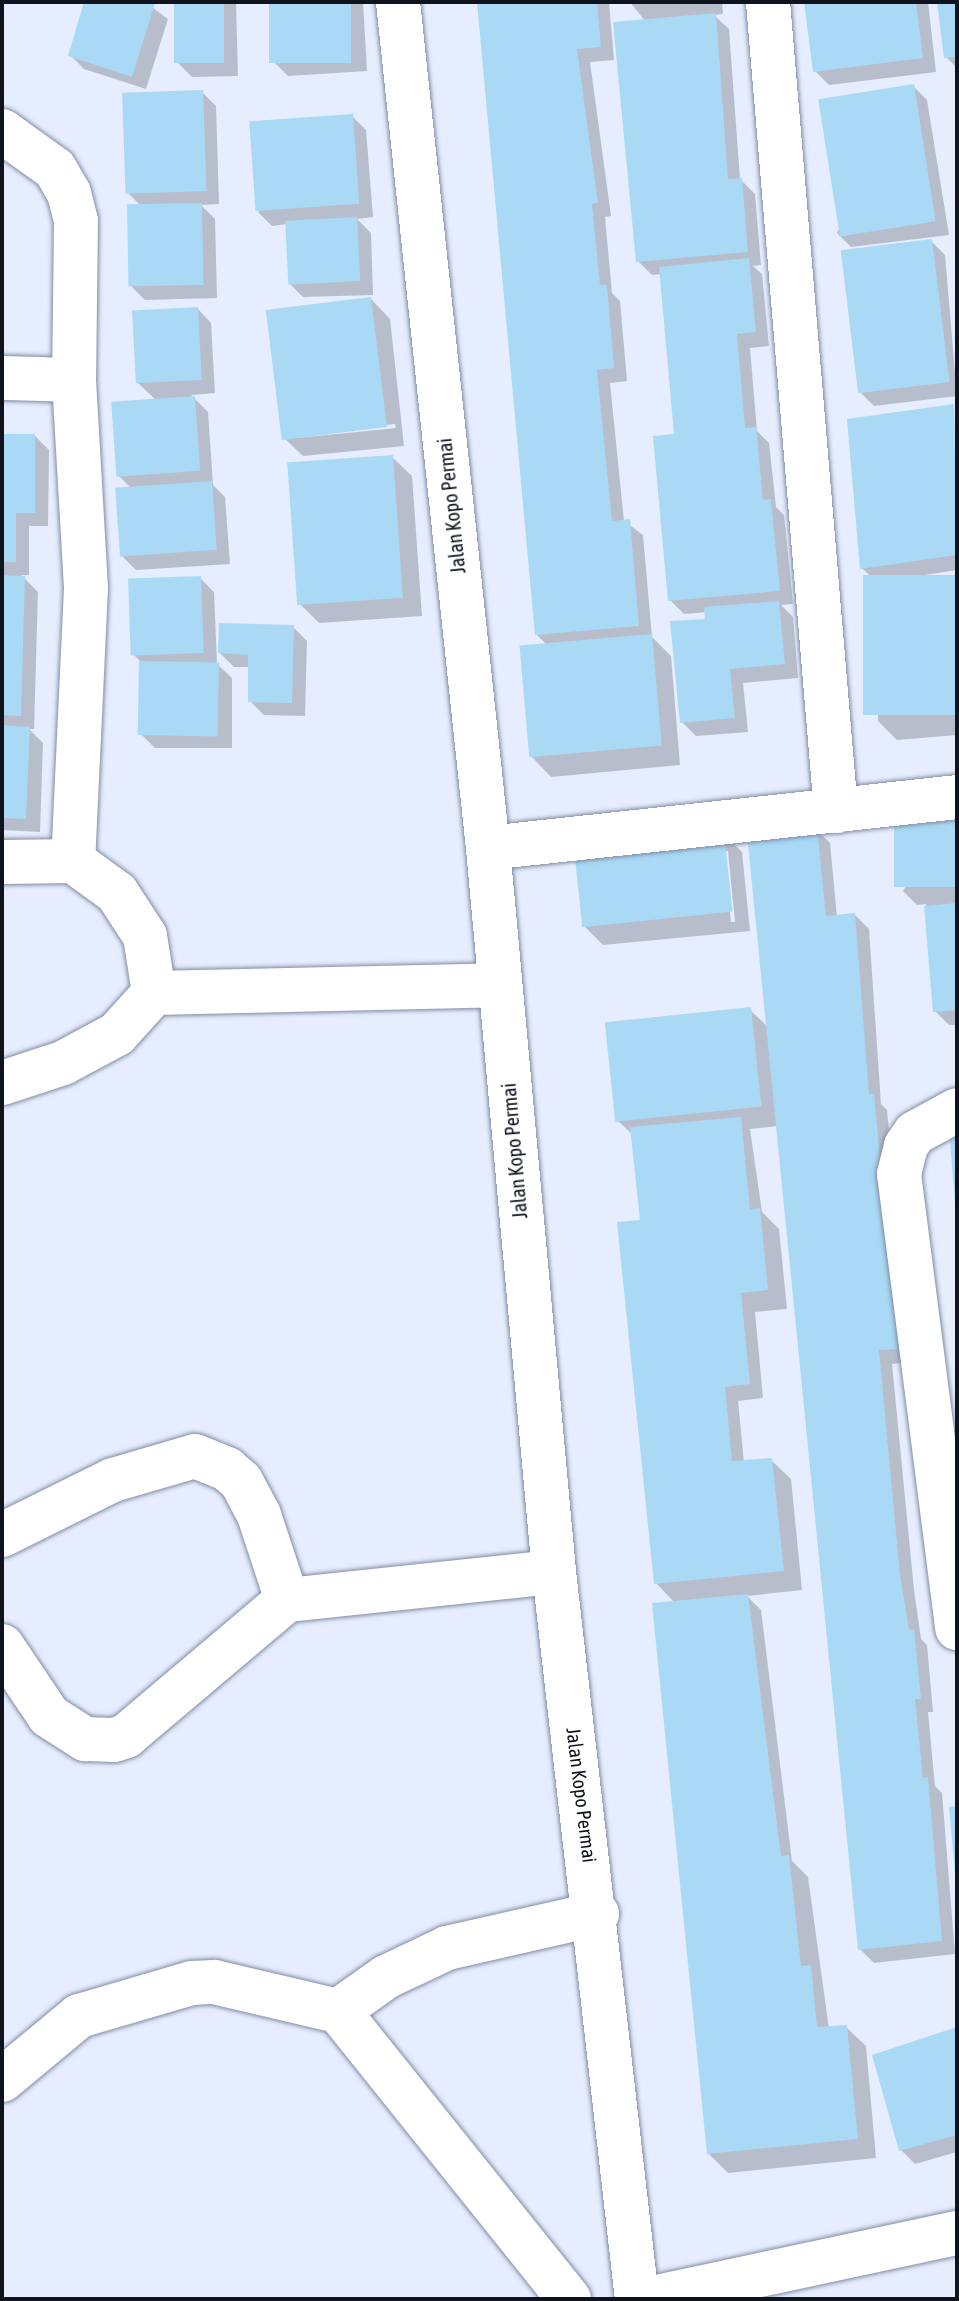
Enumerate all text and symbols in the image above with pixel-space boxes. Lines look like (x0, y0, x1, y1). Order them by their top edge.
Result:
street label: Jalan Kopo Permai (432, 437, 470, 575)
street label: Jalan Kopo Permai (496, 1082, 532, 1220)
street label: Jalan Kopo Permai (562, 1726, 602, 1864)

